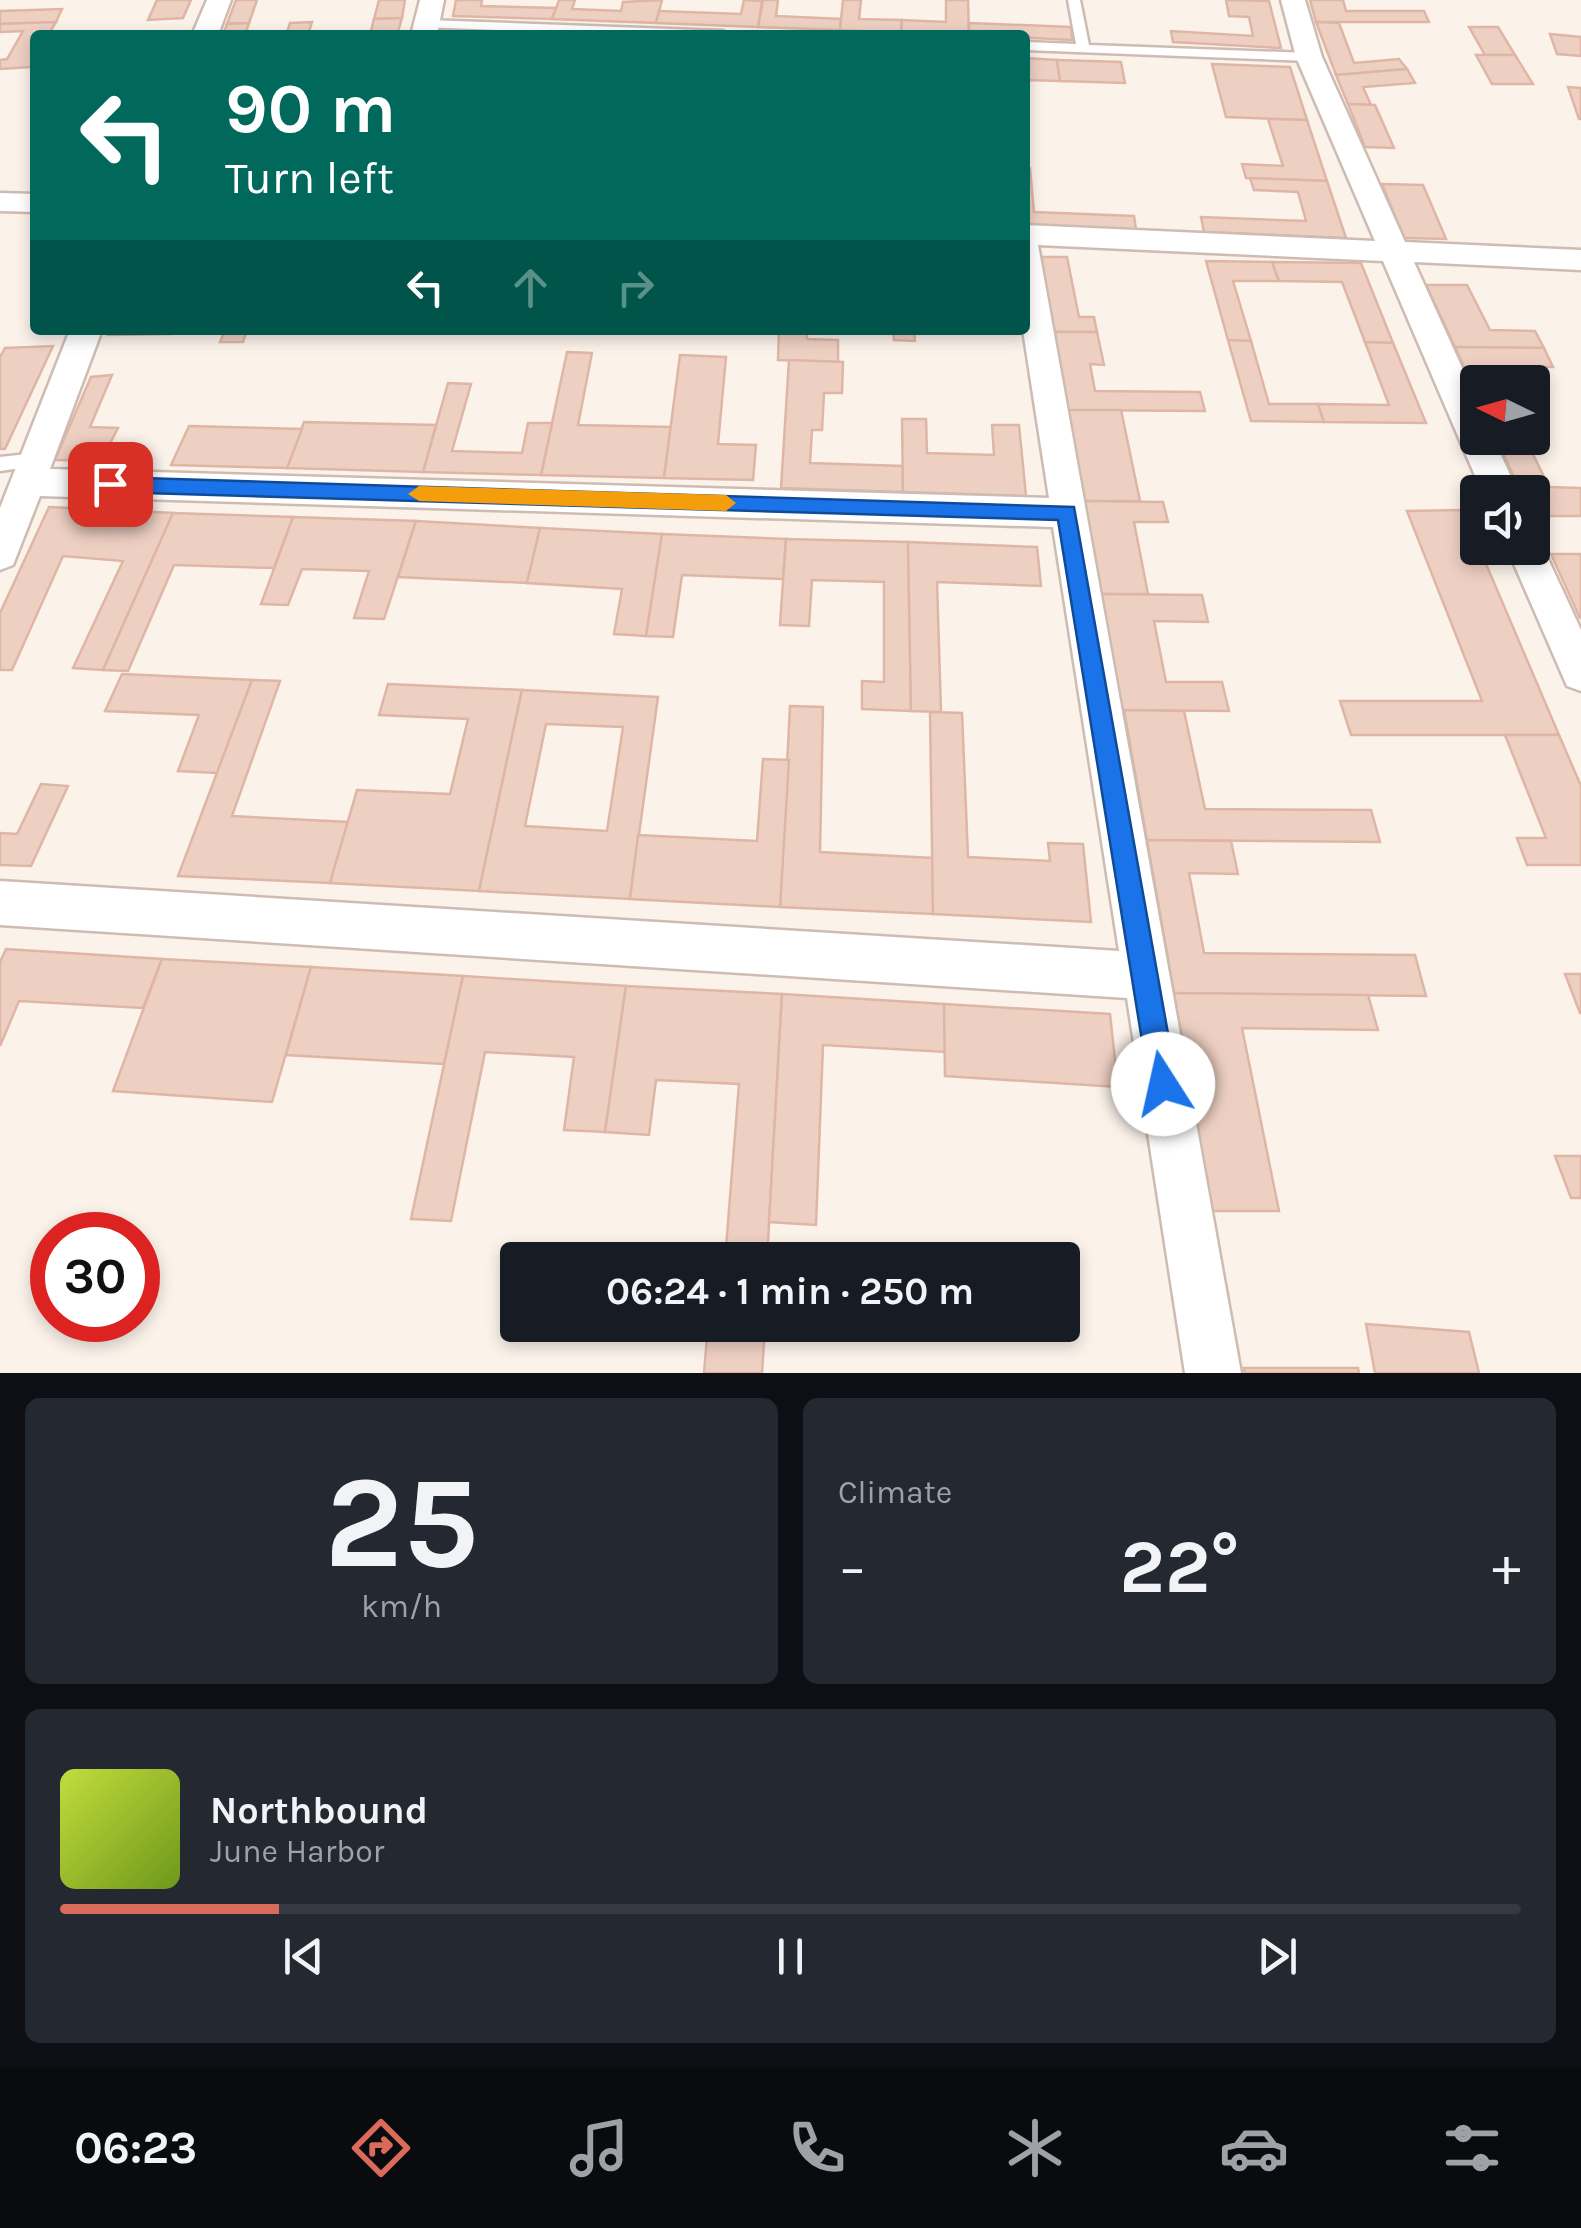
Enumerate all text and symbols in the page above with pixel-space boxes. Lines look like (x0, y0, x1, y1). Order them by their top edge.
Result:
text: 90 m (225, 68, 396, 150)
icon: left (60, 70, 190, 200)
text: Turn left (225, 152, 394, 204)
icon: left (398, 260, 453, 315)
icon: ahead (503, 260, 558, 315)
icon: right (608, 260, 663, 315)
north arrow (1460, 365, 1550, 455)
map controls (1460, 365, 1550, 565)
pin (68, 442, 153, 527)
icon: arrive (83, 457, 138, 512)
button: sound (1460, 475, 1550, 565)
position arrow (1111, 1032, 1215, 1136)
speed limit sign: 30 (30, 1212, 160, 1342)
text: 06:24 · 1 min · 250 m (606, 1269, 974, 1314)
text: 25 (324, 1447, 479, 1599)
text: Climate (838, 1474, 952, 1511)
text: 22° (1120, 1523, 1239, 1611)
text: − (838, 1535, 867, 1599)
text: + (1492, 1535, 1521, 1599)
text: km/h (361, 1588, 442, 1625)
text: Northbound (210, 1788, 428, 1833)
text: June Harbor (210, 1833, 384, 1870)
icon: previous (276, 1929, 331, 1984)
icon: pause (763, 1929, 818, 1984)
icon: next (1250, 1929, 1305, 1984)
icon: directions (346, 2113, 416, 2183)
icon: music (564, 2113, 634, 2183)
icon: phone (782, 2113, 852, 2183)
icon: climate (1000, 2113, 1070, 2183)
icon: car (1219, 2113, 1289, 2183)
icon: filters (1437, 2113, 1507, 2183)
text: 06:23 (74, 2122, 197, 2174)

